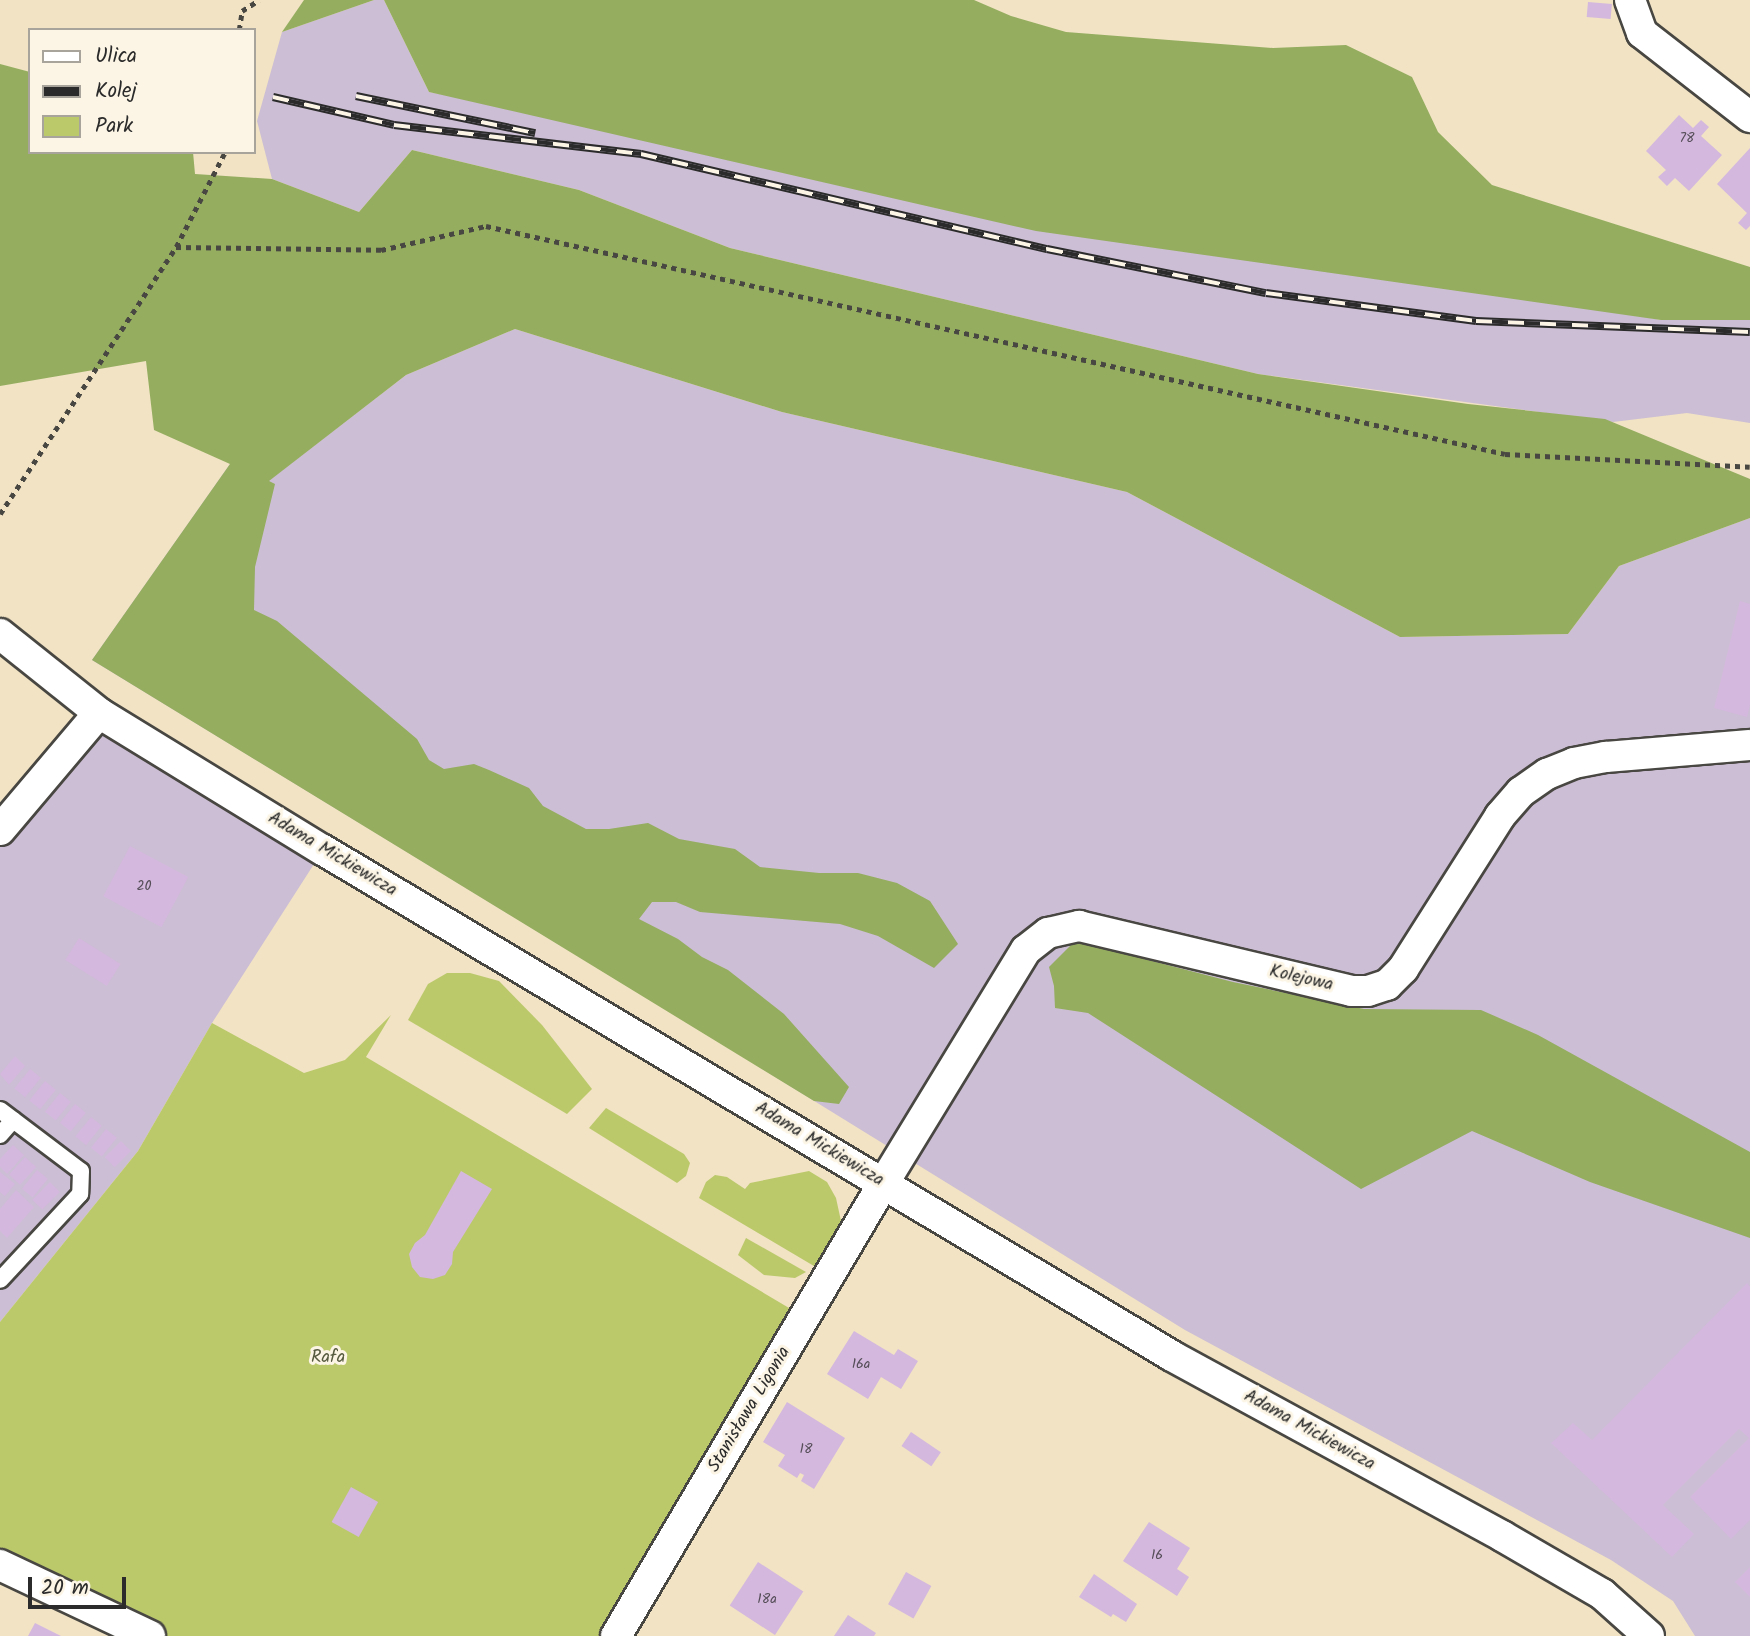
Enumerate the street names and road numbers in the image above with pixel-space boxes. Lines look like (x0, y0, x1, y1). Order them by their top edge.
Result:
street label: Adama Mickiewicza (264, 808, 400, 902)
street label: Kolejowa (1267, 961, 1335, 997)
street label: Adama Mickiewicza (751, 1098, 887, 1192)
street label: Stanisława Ligonia (704, 1343, 796, 1477)
street label: Adama Mickiewicza (1240, 1386, 1378, 1476)

